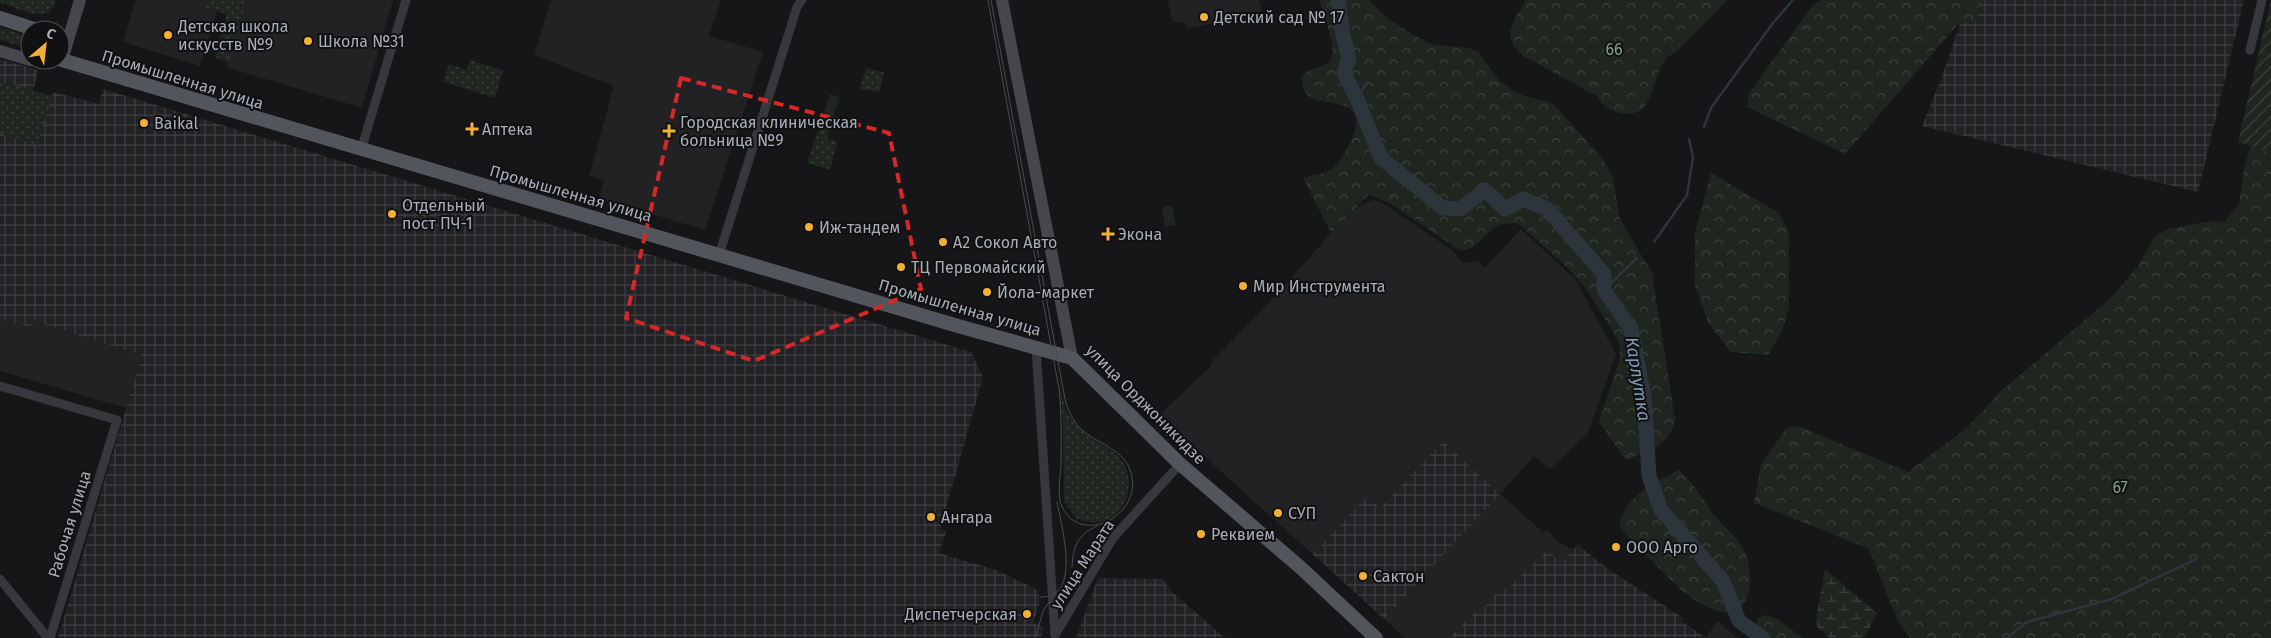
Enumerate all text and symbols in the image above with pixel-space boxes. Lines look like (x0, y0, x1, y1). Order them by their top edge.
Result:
place label: Детский сад № 17 (1213, 8, 1344, 27)
marker: Детский сад № 17 (1198, 11, 1210, 23)
place label: Детская школа искусств №9 (177, 17, 288, 54)
north arrow (20, 20, 70, 70)
text: С (43, 25, 58, 43)
marker: Детская школа искусств №9 (162, 29, 174, 41)
place label: Школа №31 (318, 32, 405, 51)
marker: Школа №31 (302, 35, 314, 47)
park label: 66 (1605, 40, 1623, 59)
street label: Промышленная улица (100, 46, 266, 113)
place label: Городская клиническая больница №9 (680, 113, 858, 150)
place label: Baikal (154, 114, 198, 133)
marker: Baikal (138, 117, 150, 129)
place label: Аптека (482, 120, 533, 139)
marker: Аптека (466, 123, 478, 135)
marker: Городская клиническая больница №9 (662, 124, 676, 138)
street label: Промышленная улица (487, 161, 654, 226)
place label: Отдельный пост ПЧ-1 (402, 196, 485, 233)
marker: Отдельный пост ПЧ-1 (386, 208, 398, 220)
place label: Иж-тандем (819, 218, 900, 237)
marker: Иж-тандем (803, 221, 815, 233)
place label: Экона (1118, 225, 1162, 244)
marker: Экона (1102, 228, 1114, 240)
place label: А2 Сокол Авто (953, 233, 1057, 252)
marker: А2 Сокол Авто (937, 236, 949, 248)
place label: ТЦ Первомайский (911, 258, 1046, 277)
marker: ТЦ Первомайский (895, 261, 907, 273)
street label: Промышленная улица (876, 275, 1043, 340)
place label: Мир Инструмента (1253, 277, 1386, 296)
marker: Мир Инструмента (1237, 280, 1249, 292)
place label: Йола-маркет (997, 283, 1095, 302)
marker: Йола-маркет (981, 286, 993, 298)
water label: Карлутка (1620, 335, 1656, 423)
street label: улица Орджоникидзе (1082, 341, 1209, 468)
street label: Рабочая улица (44, 468, 95, 580)
park label: 67 (2112, 478, 2128, 497)
place label: СУП (1288, 504, 1316, 523)
marker: СУП (1272, 507, 1284, 519)
place label: Ангара (941, 508, 993, 527)
marker: Ангара (925, 511, 937, 523)
street label: улица Марата (1046, 516, 1118, 613)
place label: Реквием (1211, 525, 1275, 544)
marker: Реквием (1195, 528, 1207, 540)
place label: ООО Арго (1626, 538, 1698, 557)
marker: ООО Арго (1610, 541, 1622, 553)
place label: Сактон (1373, 567, 1424, 586)
marker: Сактон (1357, 570, 1369, 582)
place label: Диспетчерская (904, 605, 1017, 624)
marker: Диспетчерская (1021, 608, 1033, 620)

